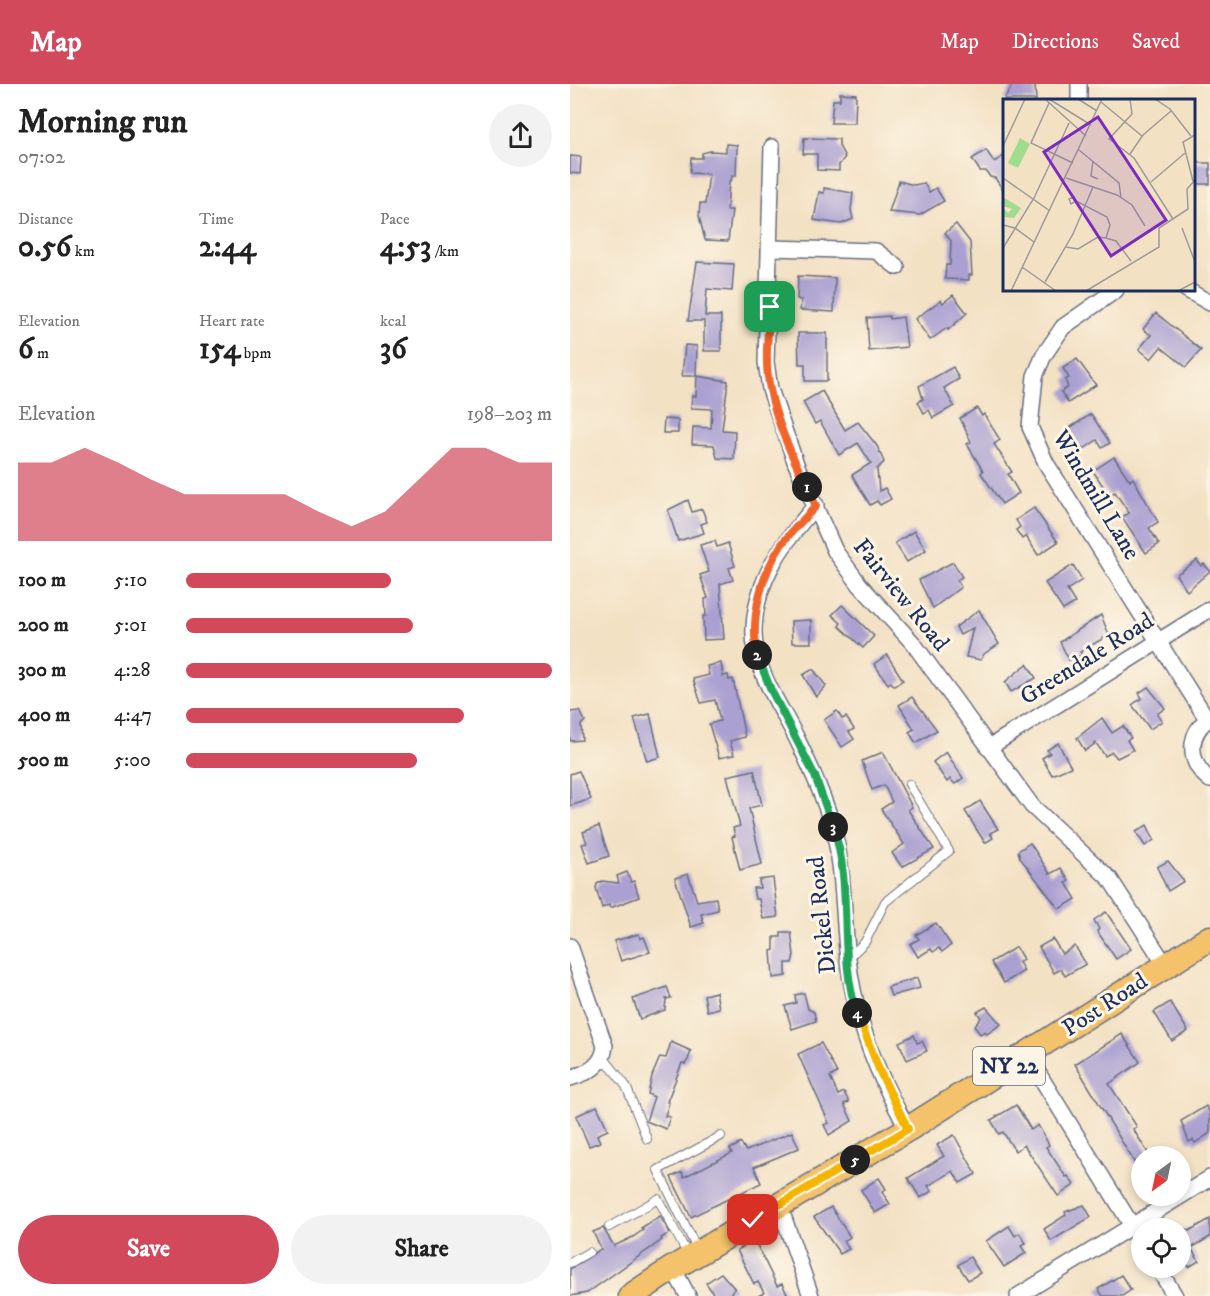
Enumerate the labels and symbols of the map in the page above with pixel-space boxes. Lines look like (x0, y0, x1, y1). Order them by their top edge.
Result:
inset map (1003, 99, 1195, 291)
pin (744, 281, 795, 332)
street label: Windmill Lane (1045, 424, 1147, 565)
pin: 1 (792, 472, 822, 502)
street label: Fairview Road (846, 533, 956, 657)
street label: Greendale Road (1015, 606, 1159, 712)
pin: 2 (742, 640, 772, 670)
pin: 3 (818, 812, 848, 842)
street label: Dickel Road (801, 855, 843, 975)
street label: Post Road (1057, 966, 1153, 1044)
pin: 4 (842, 998, 872, 1028)
road number: NY 22 (973, 1047, 1045, 1085)
pin: 5 (840, 1145, 870, 1175)
north arrow (1131, 1146, 1191, 1206)
pin (727, 1194, 778, 1245)

